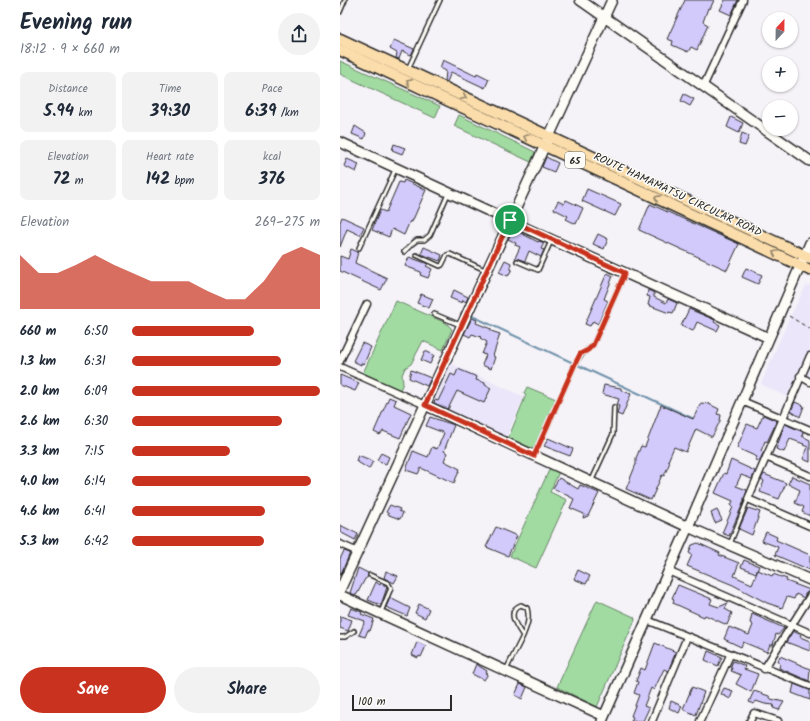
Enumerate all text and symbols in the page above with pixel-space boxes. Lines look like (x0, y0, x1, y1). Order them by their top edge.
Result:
text: Evening run (20, 6, 132, 41)
north arrow (762, 12, 798, 48)
map controls (762, 12, 798, 136)
button: share (278, 13, 320, 55)
text: 18:12 · 9 × 660 m (20, 39, 120, 60)
button: + (762, 56, 798, 92)
one-way arrow (405, 79, 413, 87)
text: Distance (48, 80, 88, 98)
text: Time (159, 80, 181, 98)
text: Pace (262, 80, 282, 98)
one-way arrow (460, 92, 468, 100)
text: 5.94 (44, 98, 74, 125)
text: 39:30 (150, 98, 190, 125)
text: 6:39 (245, 98, 277, 125)
button: − (762, 100, 798, 136)
text: km (74, 104, 92, 122)
text: /km (277, 104, 299, 122)
one-way arrow (523, 134, 531, 142)
text: Elevation (47, 148, 89, 166)
text: Heart rate (146, 148, 194, 166)
text: kcal (263, 148, 281, 166)
street label: ROUTE HAMAMATSU CIRCULAR ROAD (590, 148, 765, 242)
road number: 65 (565, 152, 585, 168)
text: 72 (52, 166, 70, 193)
text: 142 (146, 166, 170, 193)
text: 376 (259, 166, 285, 193)
text: m (70, 172, 84, 190)
text: bpm (170, 172, 194, 190)
one-way arrow (654, 195, 661, 203)
pin (493, 203, 527, 237)
icon: arrive (499, 209, 521, 231)
text: Elevation (20, 212, 69, 233)
text: 269–275 m (255, 212, 320, 233)
one-way arrow (772, 249, 779, 257)
text: 660 m (20, 321, 56, 342)
text: 6:50 (84, 321, 108, 342)
text: 1.3 km (20, 351, 56, 372)
text: 6:31 (84, 351, 106, 372)
text: 2.0 km (20, 381, 59, 402)
text: 6:09 (84, 381, 107, 402)
text: 2.6 km (20, 411, 60, 432)
text: 6:30 (84, 411, 108, 432)
text: 3.3 km (20, 441, 59, 462)
text: 7:15 (84, 441, 104, 462)
text: 4.0 km (20, 471, 59, 492)
text: 6:14 (84, 471, 106, 492)
text: 4.6 km (20, 501, 59, 522)
text: 6:41 (84, 501, 106, 522)
text: 5.3 km (20, 531, 59, 552)
text: 6:42 (84, 531, 109, 552)
button: Save (20, 667, 166, 713)
button: Share (174, 667, 320, 713)
scale bar (352, 693, 452, 712)
text: 100 m (358, 693, 386, 711)

